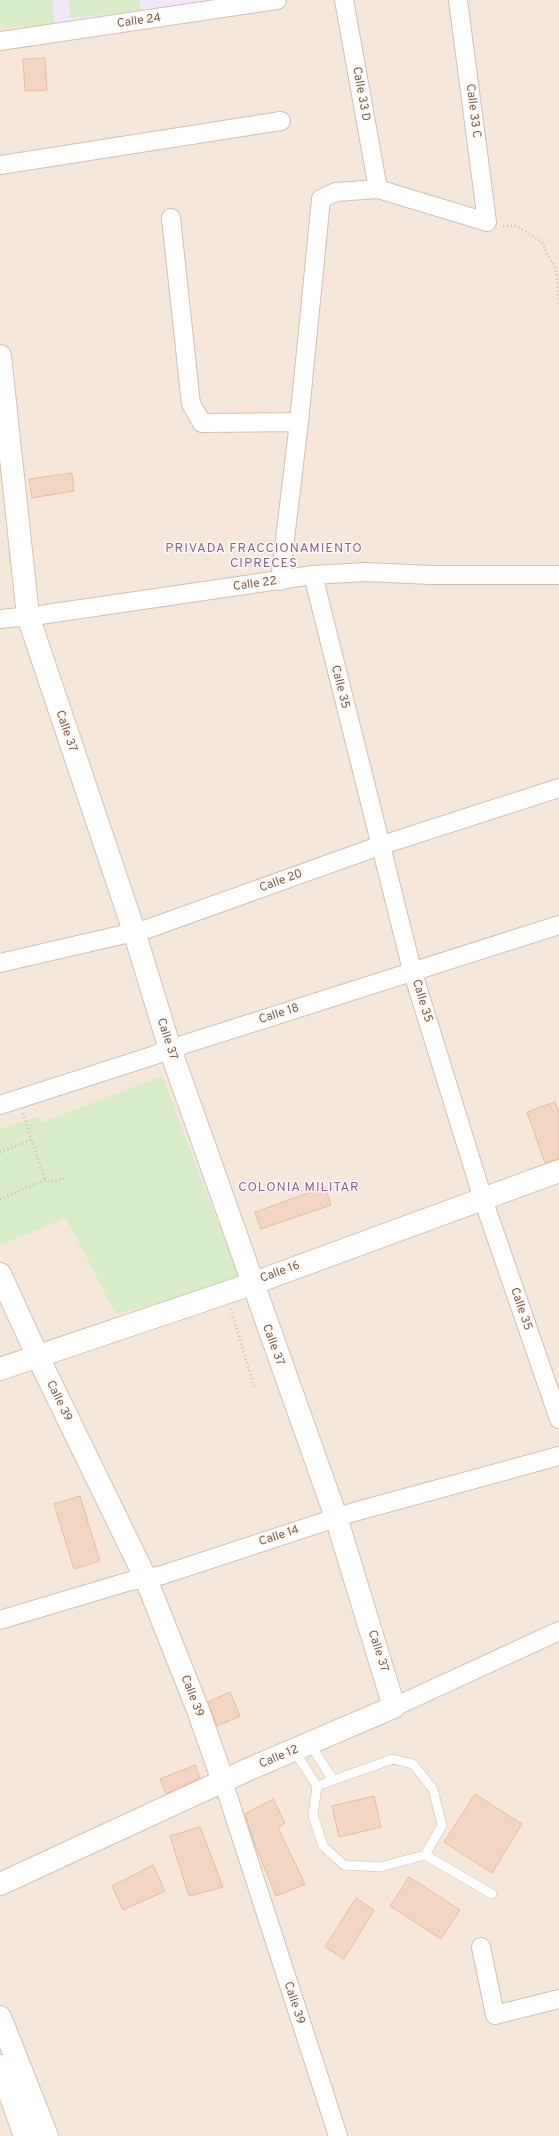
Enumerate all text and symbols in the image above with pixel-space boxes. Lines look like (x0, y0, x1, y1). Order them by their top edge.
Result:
street label: Calle 24 (116, 10, 162, 32)
street label: Calle 33 D (348, 65, 374, 123)
street label: Calle 33 C (462, 83, 484, 139)
district label: PRIVADA FRACCIONAMIENTO CIPRECES (165, 541, 363, 572)
street label: Calle 22 (232, 573, 278, 595)
street label: Calle 35 (327, 664, 353, 710)
street label: Calle 37 (51, 708, 81, 754)
street label: Calle 20 (257, 866, 305, 896)
street label: Calle 35 (408, 977, 436, 1025)
street label: Calle 18 (257, 1000, 301, 1028)
street label: Calle 37 (153, 1016, 181, 1062)
district label: COLONIA MILITAR (238, 1180, 360, 1196)
street label: Calle 16 (258, 1257, 302, 1287)
street label: Calle 35 (506, 1285, 536, 1333)
street label: Calle 37 (258, 1322, 288, 1368)
street label: Calle 39 (42, 1378, 76, 1424)
street label: Calle 14 (257, 1522, 301, 1550)
street label: Calle 37 (364, 1628, 392, 1674)
street label: Calle 39 (177, 1673, 207, 1719)
street label: Calle 12 (257, 1742, 301, 1772)
street label: Calle 39 (280, 1980, 308, 2026)

